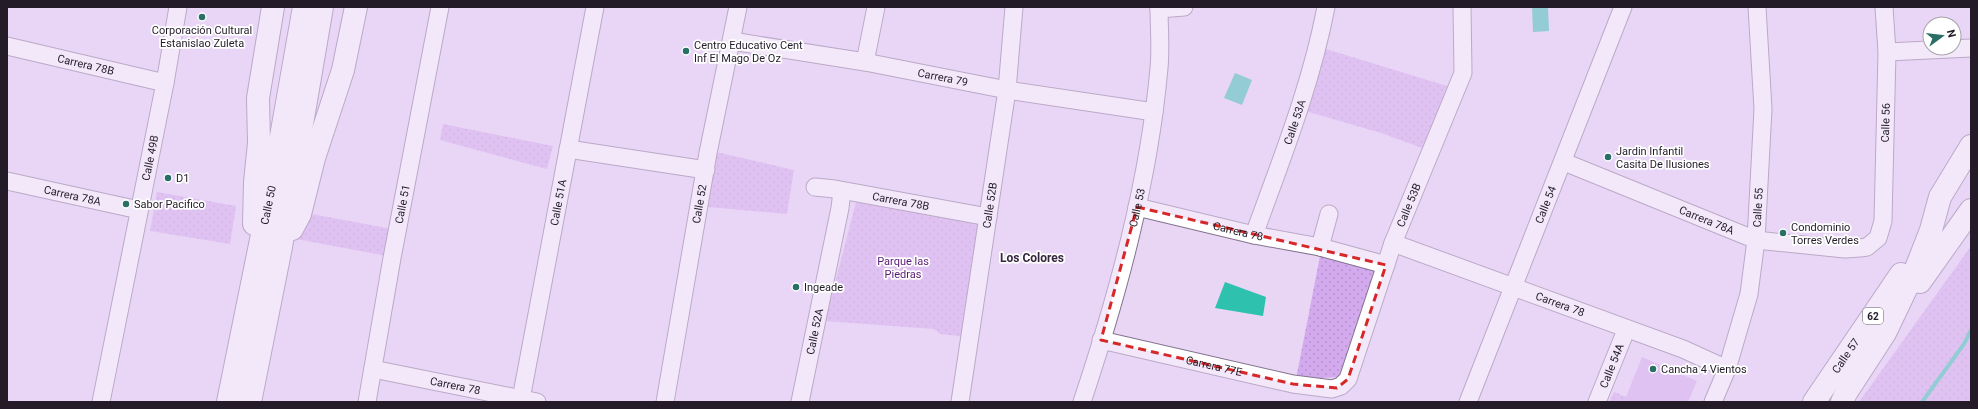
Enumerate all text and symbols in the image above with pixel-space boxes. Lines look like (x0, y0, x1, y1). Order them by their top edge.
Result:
marker: Corporación Cultural Estanislao Zuleta (197, 12, 207, 22)
north arrow (1922, 16, 1962, 56)
place label: Corporación Cultural Estanislao Zuleta (152, 24, 252, 50)
text: N (1944, 28, 1959, 39)
place label: Centro Educativo Cent Inf El Mago De Oz (694, 39, 803, 65)
marker: Centro Educativo Cent Inf El Mago De Oz (681, 46, 691, 56)
street label: Carrera 78B (56, 52, 116, 77)
street label: Carrera 79 (917, 66, 969, 89)
street label: Calle 53A (1281, 97, 1308, 146)
street label: Calle 56 (1878, 103, 1892, 143)
street label: Calle 49B (139, 134, 161, 182)
place label: Jardin Infantil Casita De Ilusiones (1616, 145, 1710, 171)
marker: Jardin Infantil Casita De Ilusiones (1603, 152, 1613, 162)
place label: D1 (176, 172, 189, 185)
marker: D1 (163, 173, 173, 183)
street label: Calle 51A (547, 178, 569, 227)
street label: Calle 52B (980, 181, 1000, 229)
street label: Calle 53B (1394, 181, 1424, 229)
street label: Carrera 78A (43, 183, 103, 208)
street label: Calle 52 (689, 183, 709, 224)
street label: Calle 50 (258, 184, 278, 226)
street label: Calle 51 (392, 184, 412, 225)
street label: Calle 54 (1532, 184, 1559, 225)
street label: Calle 53 (1126, 187, 1147, 228)
street label: Calle 55 (1750, 187, 1765, 228)
street label: Carrera 78B (871, 189, 931, 213)
place label: Sabor Pacifico (134, 198, 205, 211)
marker: Sabor Pacifico (121, 199, 131, 209)
street label: Carrera 78A (1677, 203, 1737, 237)
street label: Carrera 78 (1212, 219, 1264, 243)
place label: Condominio Torres Verdes (1791, 221, 1859, 247)
marker: Condominio Torres Verdes (1778, 228, 1788, 238)
district label: Los Colores (1000, 251, 1064, 265)
park label: Parque las Piedras (877, 255, 929, 281)
place label: Ingeade (804, 281, 843, 294)
marker: Ingeade (791, 282, 801, 292)
street label: Carrera 78 (1534, 289, 1586, 319)
street label: Calle 52A (803, 307, 826, 356)
road number: 62 (1863, 308, 1883, 324)
street label: Calle 57 (1829, 336, 1862, 376)
street label: Calle 54A (1597, 341, 1627, 390)
street label: Carrera 77E (1185, 353, 1243, 379)
place label: Cancha 4 Vientos (1661, 363, 1747, 376)
marker: Cancha 4 Vientos (1648, 364, 1658, 374)
street label: Carrera 78 (429, 374, 482, 397)

